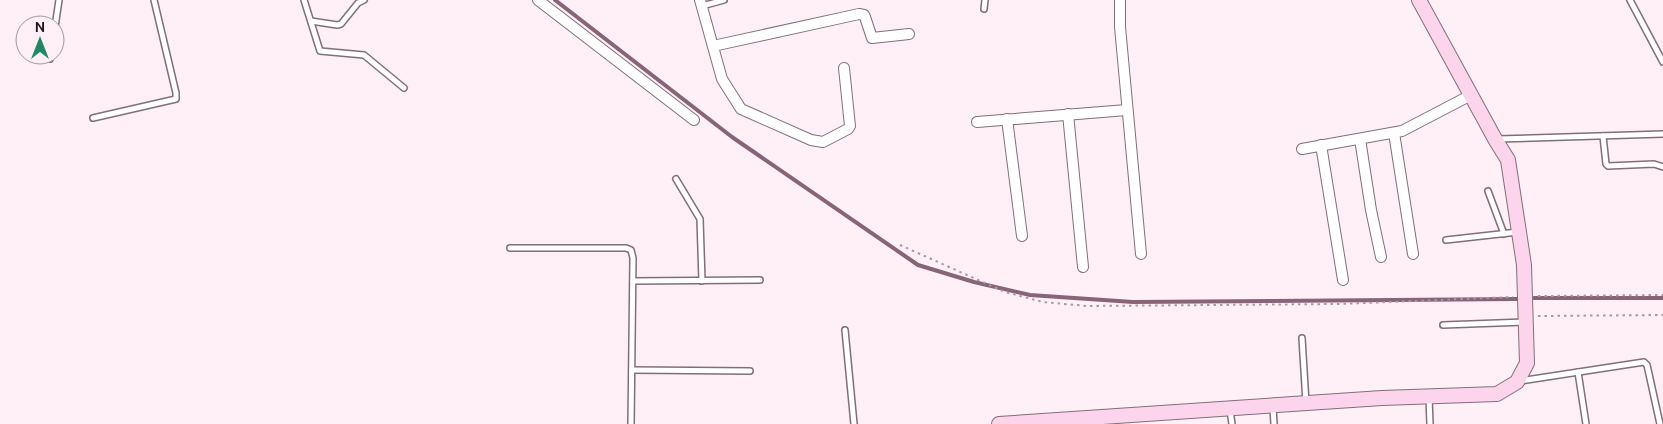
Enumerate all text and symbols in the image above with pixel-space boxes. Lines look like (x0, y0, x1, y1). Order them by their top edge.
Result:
north arrow (15, 15, 65, 65)
text: N (35, 19, 45, 35)

